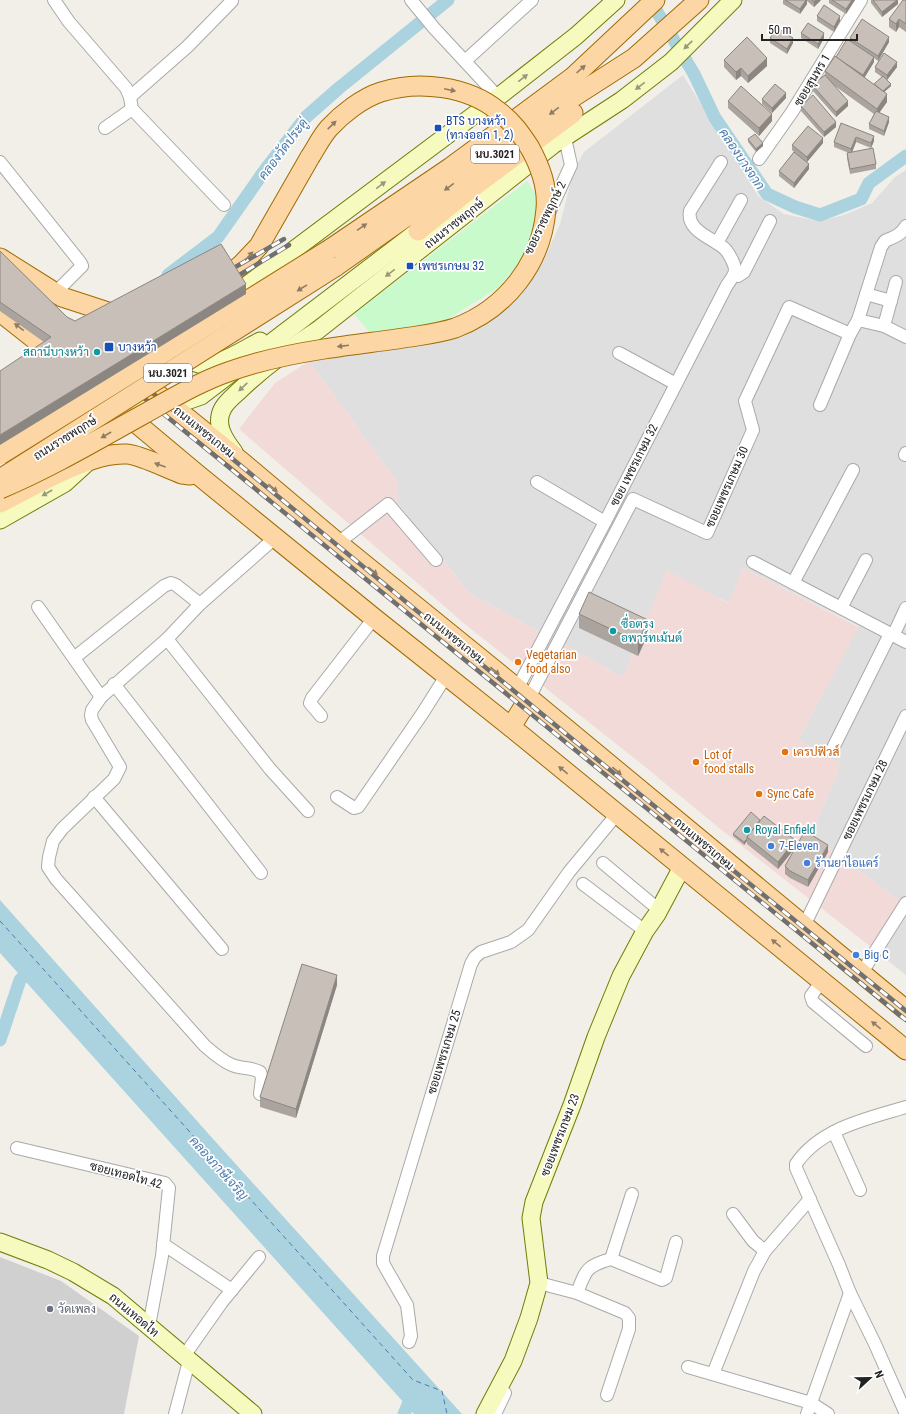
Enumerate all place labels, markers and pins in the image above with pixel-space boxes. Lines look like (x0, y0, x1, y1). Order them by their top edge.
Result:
place label: BTS บางหว้า (ทางออก 1, 2) (446, 114, 513, 142)
marker: BTS บางหว้า (ทางออก 1, 2) (433, 123, 443, 133)
place label: เพชรเกษม 32 (418, 259, 484, 273)
marker: เพชรเกษม 32 (405, 261, 415, 271)
place label: บางหว้า (118, 340, 157, 354)
marker: บางหว้า (103, 341, 115, 353)
place label: สถานีบางหว้า (23, 344, 89, 359)
marker: สถานีบางหว้า (92, 347, 102, 357)
place label: ซื่อตรง อพาร์ทเม้นต์ (621, 613, 682, 645)
marker: ซื่อตรง อพาร์ทเม้นต์ (608, 626, 618, 636)
place label: Vegetarian food also (526, 648, 577, 676)
marker: Vegetarian food also (513, 657, 523, 667)
place label: เครปฟิวส์ (793, 744, 839, 759)
marker: เครปฟิวส์ (780, 747, 790, 757)
place label: Lot of food stalls (704, 748, 754, 776)
marker: Lot of food stalls (691, 757, 701, 767)
place label: Sync Cafe (767, 787, 815, 801)
marker: Sync Cafe (754, 789, 764, 799)
place label: Royal Enfield (755, 823, 816, 837)
marker: Royal Enfield (742, 825, 752, 835)
place label: 7-Eleven (779, 839, 819, 853)
marker: 7-Eleven (766, 841, 776, 851)
place label: ร้านยาไอแคร์ (815, 855, 879, 870)
marker: ร้านยาไอแคร์ (802, 858, 812, 868)
place label: Big C (864, 948, 889, 962)
marker: Big C (851, 950, 861, 960)
place label: วัดเพลง (58, 1302, 96, 1316)
marker: วัดเพลง (45, 1304, 55, 1314)

